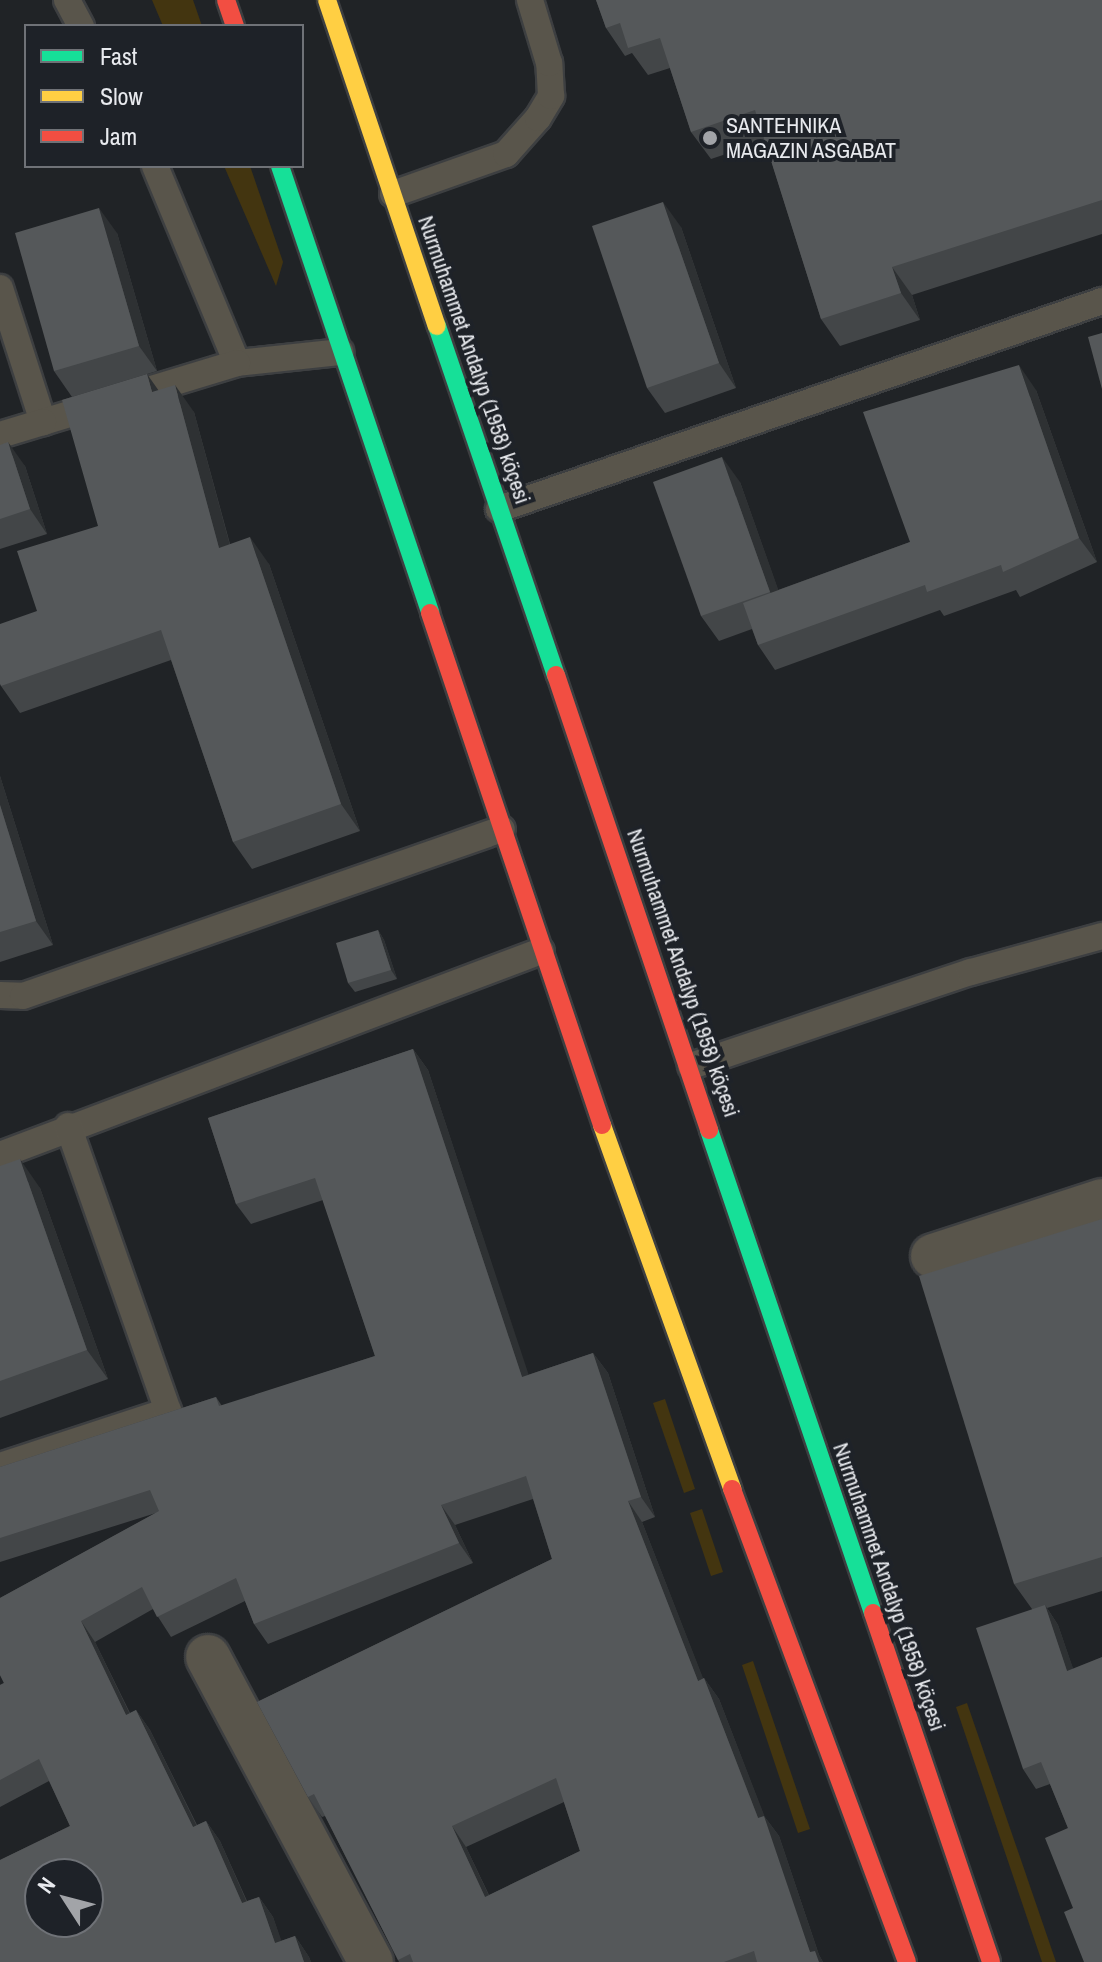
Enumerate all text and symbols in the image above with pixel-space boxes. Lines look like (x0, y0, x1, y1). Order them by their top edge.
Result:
legend (24, 24, 304, 168)
text: Fast (100, 40, 137, 72)
text: Slow (100, 80, 143, 112)
place label: SANTEHNIKA MAGAZIN ASGABAT (726, 112, 897, 164)
text: Jam (100, 120, 137, 152)
marker: SANTEHNIKA MAGAZIN ASGABAT (701, 129, 719, 147)
street label: Nurmuhammet Andalyp (1958) köçesi (412, 212, 536, 508)
street label: Nurmuhammet Andalyp (1958) köçesi (621, 825, 745, 1121)
street label: Nurmuhammet Andalyp (1958) köçesi (827, 1439, 951, 1735)
north arrow (24, 1858, 104, 1938)
text: N (30, 1871, 62, 1899)

